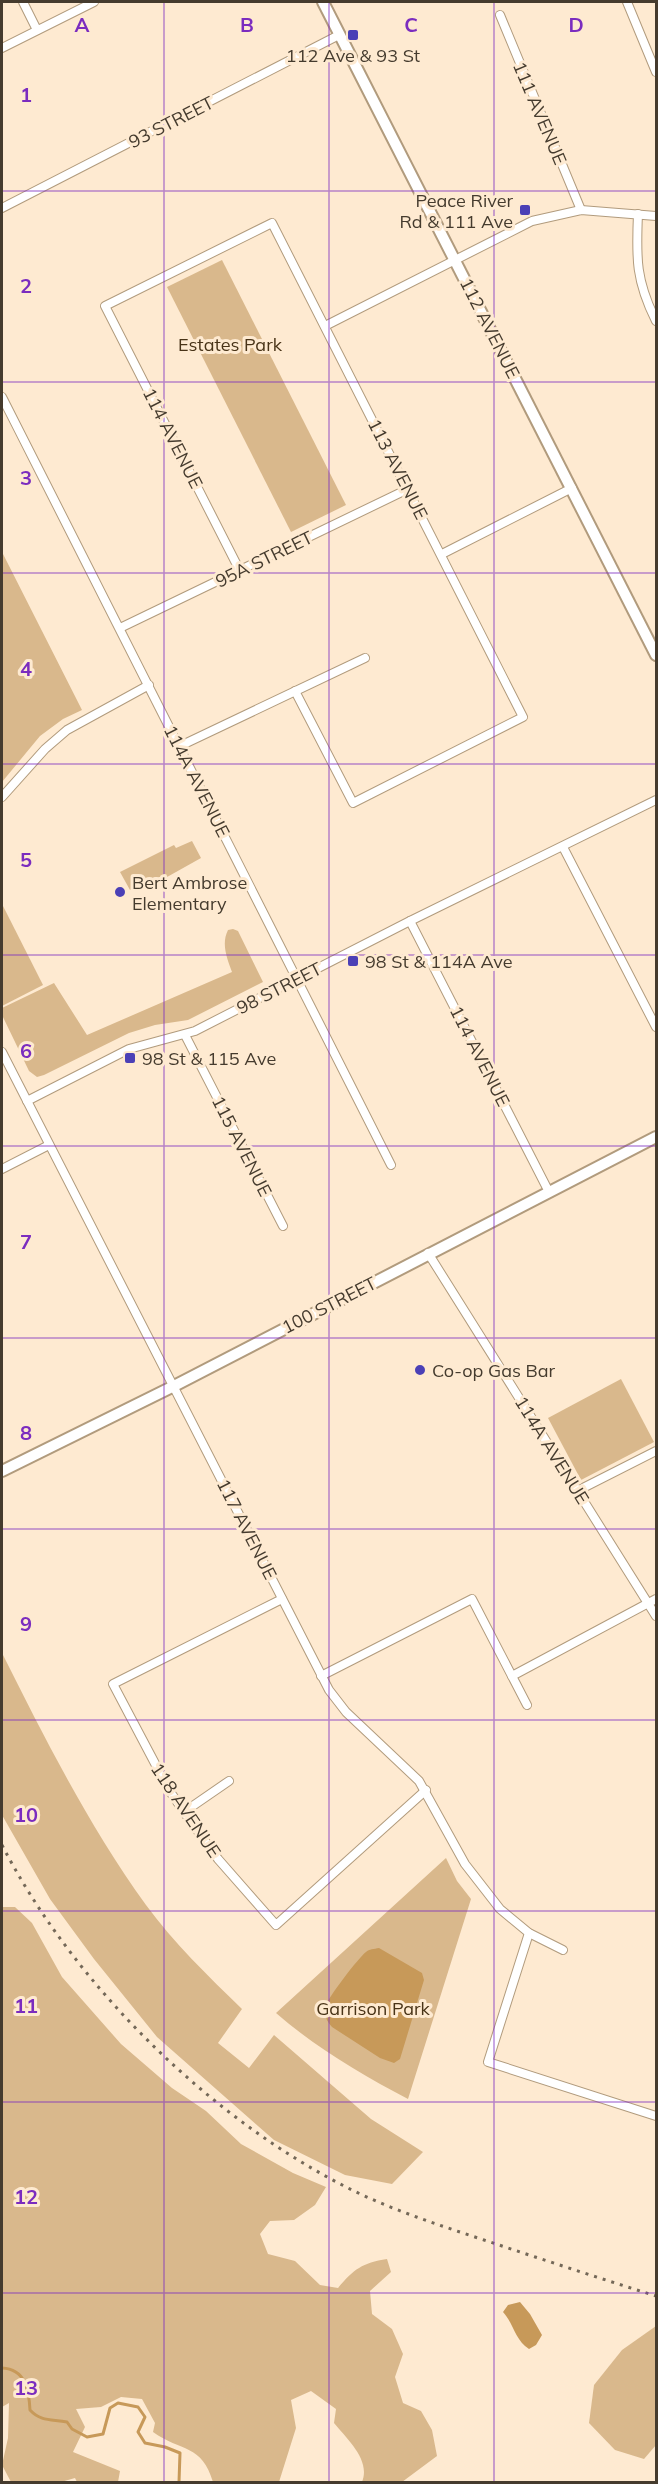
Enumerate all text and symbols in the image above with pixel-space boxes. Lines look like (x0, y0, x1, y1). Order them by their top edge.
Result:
text: A (75, 12, 90, 37)
text: B (240, 12, 254, 37)
text: C (404, 12, 418, 37)
text: D (568, 12, 584, 37)
marker: 112 Ave & 93 St (346, 28, 360, 42)
place label: 112 Ave & 93 St (286, 44, 420, 67)
street label: 111 AVENUE (508, 58, 572, 168)
text: 1 (20, 82, 32, 107)
street label: 93 STREET (125, 91, 217, 153)
place label: Peace River Rd & 111 Ave (399, 189, 513, 233)
marker: Peace River Rd & 111 Ave (518, 203, 532, 217)
text: 2 (20, 273, 32, 298)
street label: 112 AVENUE (455, 274, 525, 382)
park label: Estates Park (178, 333, 283, 356)
street label: 114 AVENUE (138, 384, 208, 492)
street label: 113 AVENUE (363, 415, 433, 523)
text: 3 (20, 465, 32, 490)
street label: 95A STREET (211, 525, 317, 592)
text: 4 (20, 656, 32, 681)
street label: 114A AVENUE (159, 721, 235, 841)
text: 5 (20, 847, 32, 872)
place label: Bert Ambrose Elementary (132, 871, 247, 915)
marker: Bert Ambrose Elementary (113, 885, 127, 899)
place label: 98 St & 114A Ave (365, 950, 513, 973)
marker: 98 St & 114A Ave (346, 954, 360, 968)
street label: 98 STREET (233, 957, 325, 1019)
street label: 114 AVENUE (445, 1002, 515, 1110)
text: 6 (20, 1038, 32, 1063)
place label: 98 St & 115 Ave (142, 1047, 276, 1070)
marker: 98 St & 115 Ave (123, 1051, 137, 1065)
street label: 115 AVENUE (207, 1092, 277, 1200)
text: 7 (20, 1229, 32, 1254)
street label: 100 STREET (278, 1271, 380, 1339)
place label: Co-op Gas Bar (432, 1359, 556, 1382)
marker: Co-op Gas Bar (413, 1363, 427, 1377)
street label: 114A AVENUE (510, 1392, 594, 1508)
text: 8 (20, 1420, 32, 1445)
street label: 117 AVENUE (212, 1475, 282, 1583)
text: 9 (20, 1611, 32, 1636)
street label: 118 AVENUE (146, 1758, 226, 1862)
text: 10 (14, 1802, 38, 1827)
text: 11 (14, 1993, 38, 2018)
park label: Garrison Park (316, 1997, 431, 2020)
text: 12 (14, 2184, 38, 2209)
text: 13 (14, 2375, 38, 2400)

